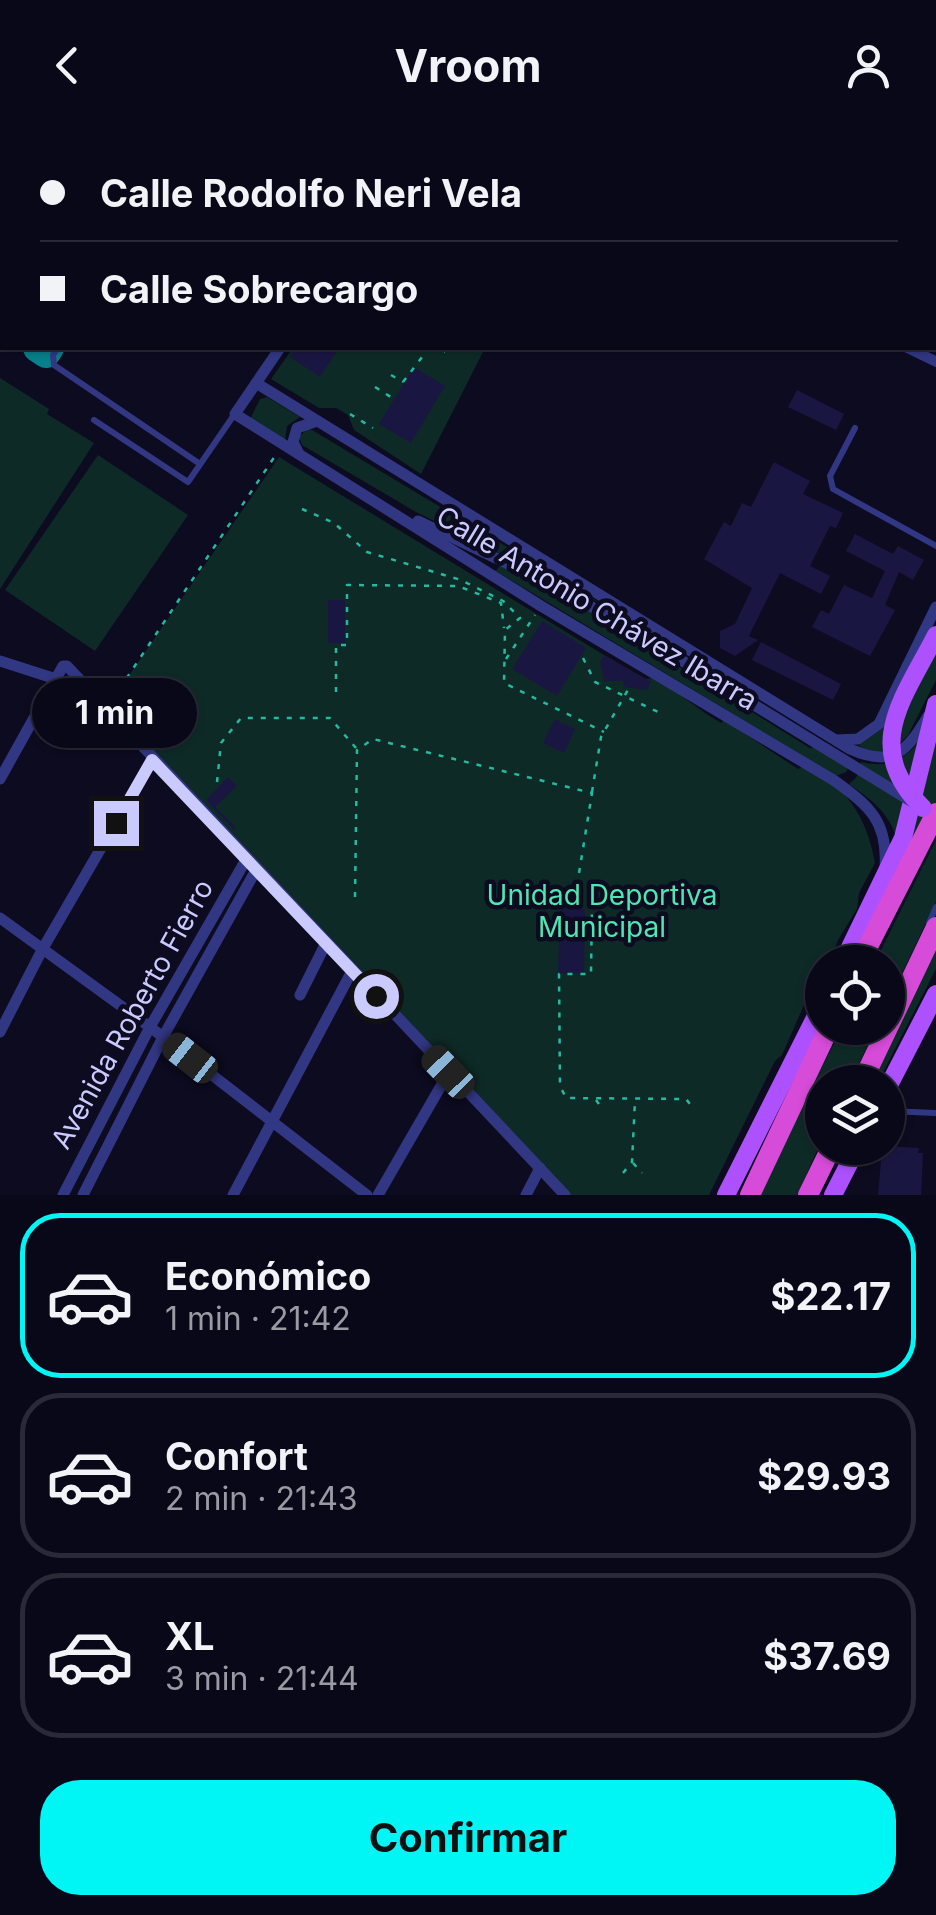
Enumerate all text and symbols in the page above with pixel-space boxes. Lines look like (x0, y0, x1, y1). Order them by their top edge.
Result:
icon: back (40, 38, 95, 93)
text: Vroom (394, 38, 542, 93)
icon: person (841, 38, 896, 93)
text: Calle Rodolfo Neri Vela (100, 170, 522, 216)
text: Calle Sobrecargo (100, 266, 418, 312)
street label: Calle Antonio Chávez Ibarra (430, 499, 764, 717)
callout: 1 min (34, 678, 198, 748)
text: 1 min (75, 693, 154, 732)
route end (94, 801, 139, 846)
street label: Avenida Roberto Fierro (44, 873, 220, 1155)
park label: Unidad Deportiva Municipal (487, 878, 717, 944)
map controls (805, 945, 905, 1165)
button: locate (805, 945, 905, 1045)
route start (354, 974, 399, 1019)
car (157, 1028, 223, 1088)
car (416, 1040, 480, 1104)
button: layers (805, 1065, 905, 1165)
icon: car (45, 1251, 135, 1341)
text: Económico (165, 1253, 371, 1299)
text: $22.17 (771, 1273, 891, 1319)
text: 1 min · 21:42 (165, 1299, 351, 1338)
icon: car (45, 1431, 135, 1521)
text: Confort (165, 1433, 308, 1479)
text: $29.93 (757, 1453, 891, 1499)
text: 2 min · 21:43 (165, 1479, 358, 1518)
icon: car (45, 1611, 135, 1701)
text: XL (165, 1613, 215, 1659)
text: $37.69 (763, 1633, 891, 1679)
text: 3 min · 21:44 (165, 1659, 359, 1698)
button: Confirmar (40, 1780, 896, 1895)

